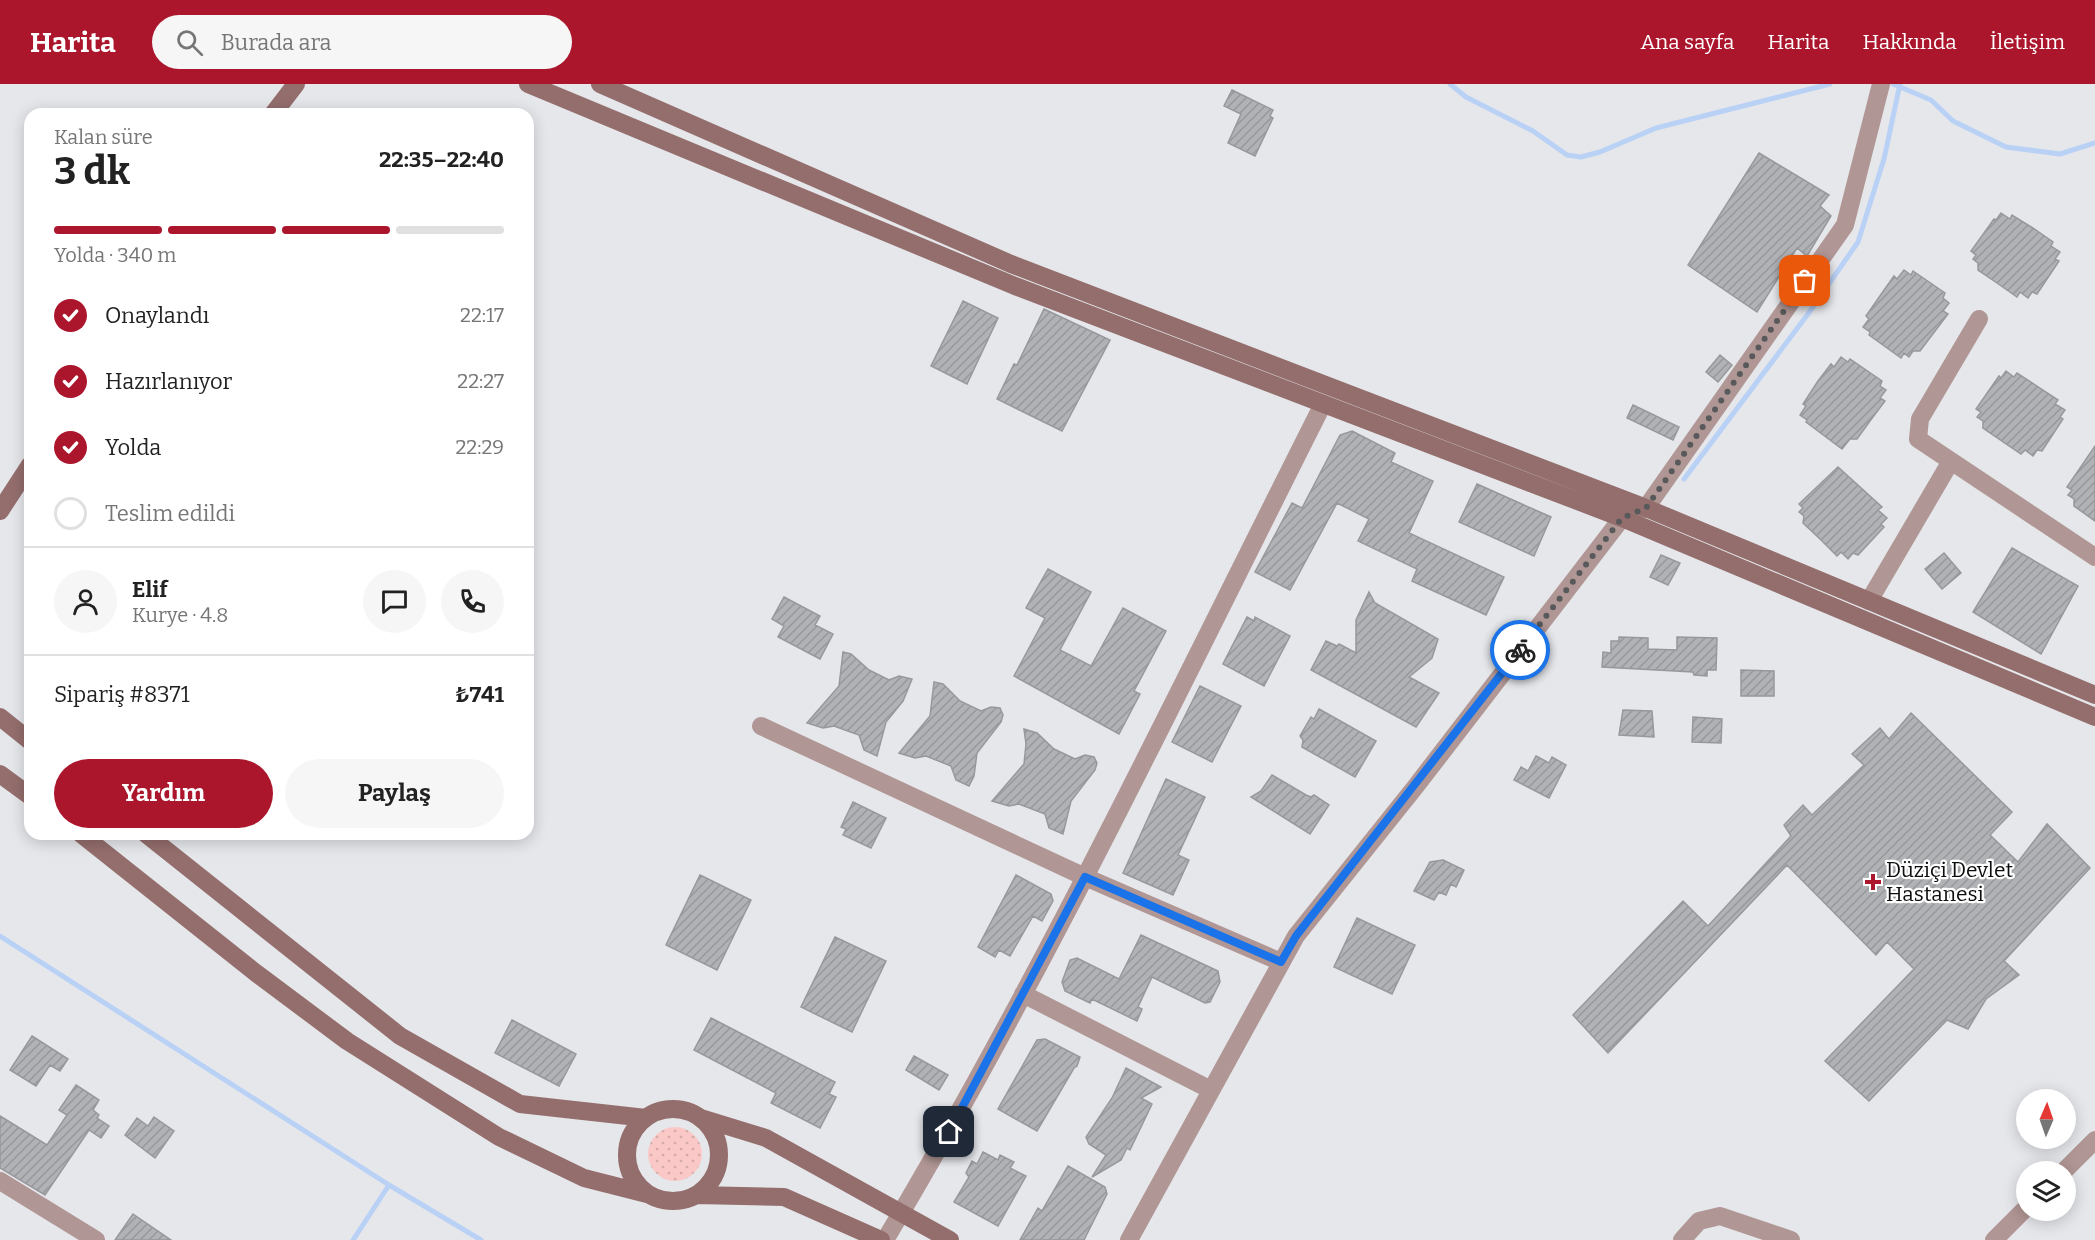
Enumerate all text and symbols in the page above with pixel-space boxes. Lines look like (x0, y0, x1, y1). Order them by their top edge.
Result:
search box (152, 15, 572, 69)
text: Harita (30, 26, 116, 59)
icon: search (173, 26, 206, 59)
text: Burada ara (221, 29, 332, 56)
text: Ana sayfa (1640, 29, 1734, 55)
text: Harita (1767, 29, 1829, 55)
text: Hakkında (1862, 29, 1957, 55)
text: İletişim (1990, 29, 2065, 55)
text: Kalan süre (54, 125, 153, 149)
text: 22:35–22:40 (379, 146, 504, 173)
text: 3 dk (54, 148, 130, 194)
text: Yolda · 340 m (54, 243, 176, 267)
pin (1779, 255, 1830, 306)
icon: bag (1788, 264, 1821, 297)
icon: check (54, 299, 87, 332)
text: Onaylandı (105, 302, 209, 329)
text: 22:17 (460, 303, 504, 327)
icon: check (54, 365, 87, 398)
text: Hazırlanıyor (105, 368, 232, 395)
text: 22:27 (457, 369, 504, 393)
icon: check (54, 431, 87, 464)
text: Yolda (105, 434, 161, 461)
text: 22:29 (455, 435, 504, 459)
text: Teslim edildi (105, 500, 235, 527)
button: person (54, 570, 117, 633)
button: chat (363, 570, 426, 633)
button: phone (441, 570, 504, 633)
text: Elif (132, 576, 167, 603)
text: Kurye · 4.8 (132, 603, 228, 627)
courier (1490, 620, 1550, 680)
icon: bike (1504, 634, 1537, 667)
text: Sipariş #8371 (54, 681, 190, 708)
text: ₺741 (455, 681, 504, 708)
button: Yardım (54, 759, 273, 828)
button: Paylaş (285, 759, 504, 828)
place label: Düziçi Devlet Hastanesi (1886, 857, 2013, 907)
marker: Düziçi Devlet Hastanesi (1864, 873, 1882, 891)
north arrow (2016, 1089, 2076, 1149)
map controls (2016, 1089, 2076, 1221)
pin (923, 1106, 974, 1157)
icon: home (932, 1115, 965, 1148)
button: layers (2016, 1161, 2076, 1221)

